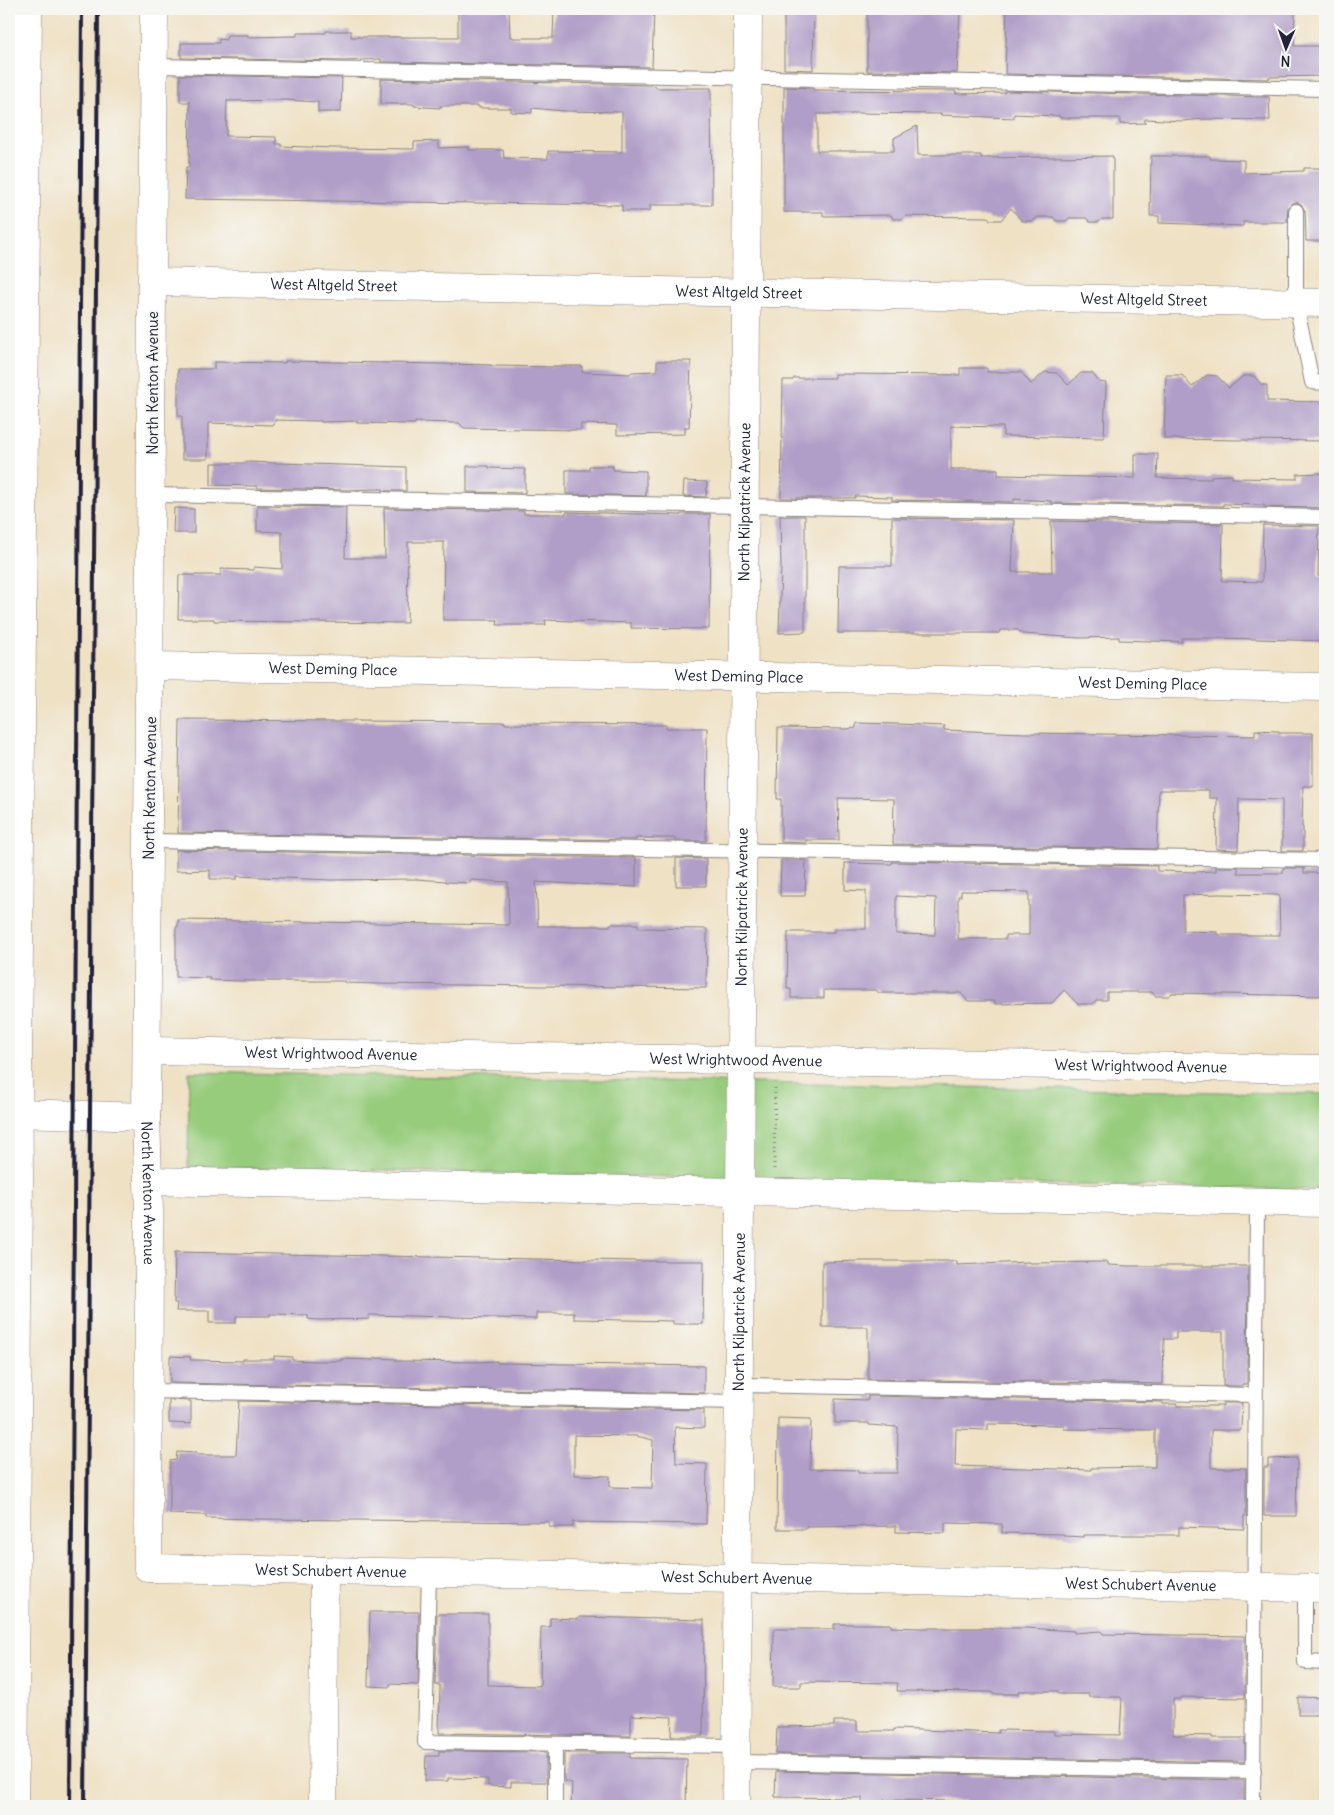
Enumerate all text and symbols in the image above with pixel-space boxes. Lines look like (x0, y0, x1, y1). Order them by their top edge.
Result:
north arrow (1262, 22, 1312, 72)
text: N (1280, 52, 1291, 70)
street label: West Altgeld Street (270, 274, 398, 295)
street label: West Altgeld Street (675, 281, 803, 303)
street label: West Altgeld Street (1080, 289, 1208, 310)
street label: North Kenton Avenue (143, 311, 162, 455)
street label: North Kilpatrick Avenue (734, 422, 754, 582)
street label: West Deming Place (268, 658, 398, 679)
street label: West Deming Place (674, 665, 804, 687)
street label: West Deming Place (1078, 673, 1207, 694)
street label: North Kenton Avenue (139, 716, 160, 860)
street label: North Kilpatrick Avenue (731, 827, 752, 987)
street label: West Wrightwood Avenue (244, 1042, 418, 1064)
street label: West Wrightwood Avenue (649, 1049, 822, 1070)
street label: West Wrightwood Avenue (1054, 1055, 1227, 1077)
street label: North Kenton Avenue (137, 1121, 159, 1265)
street label: North Kilpatrick Avenue (729, 1232, 749, 1392)
street label: West Schubert Avenue (255, 1560, 407, 1581)
street label: West Schubert Avenue (661, 1567, 813, 1588)
street label: West Schubert Avenue (1065, 1574, 1217, 1595)

